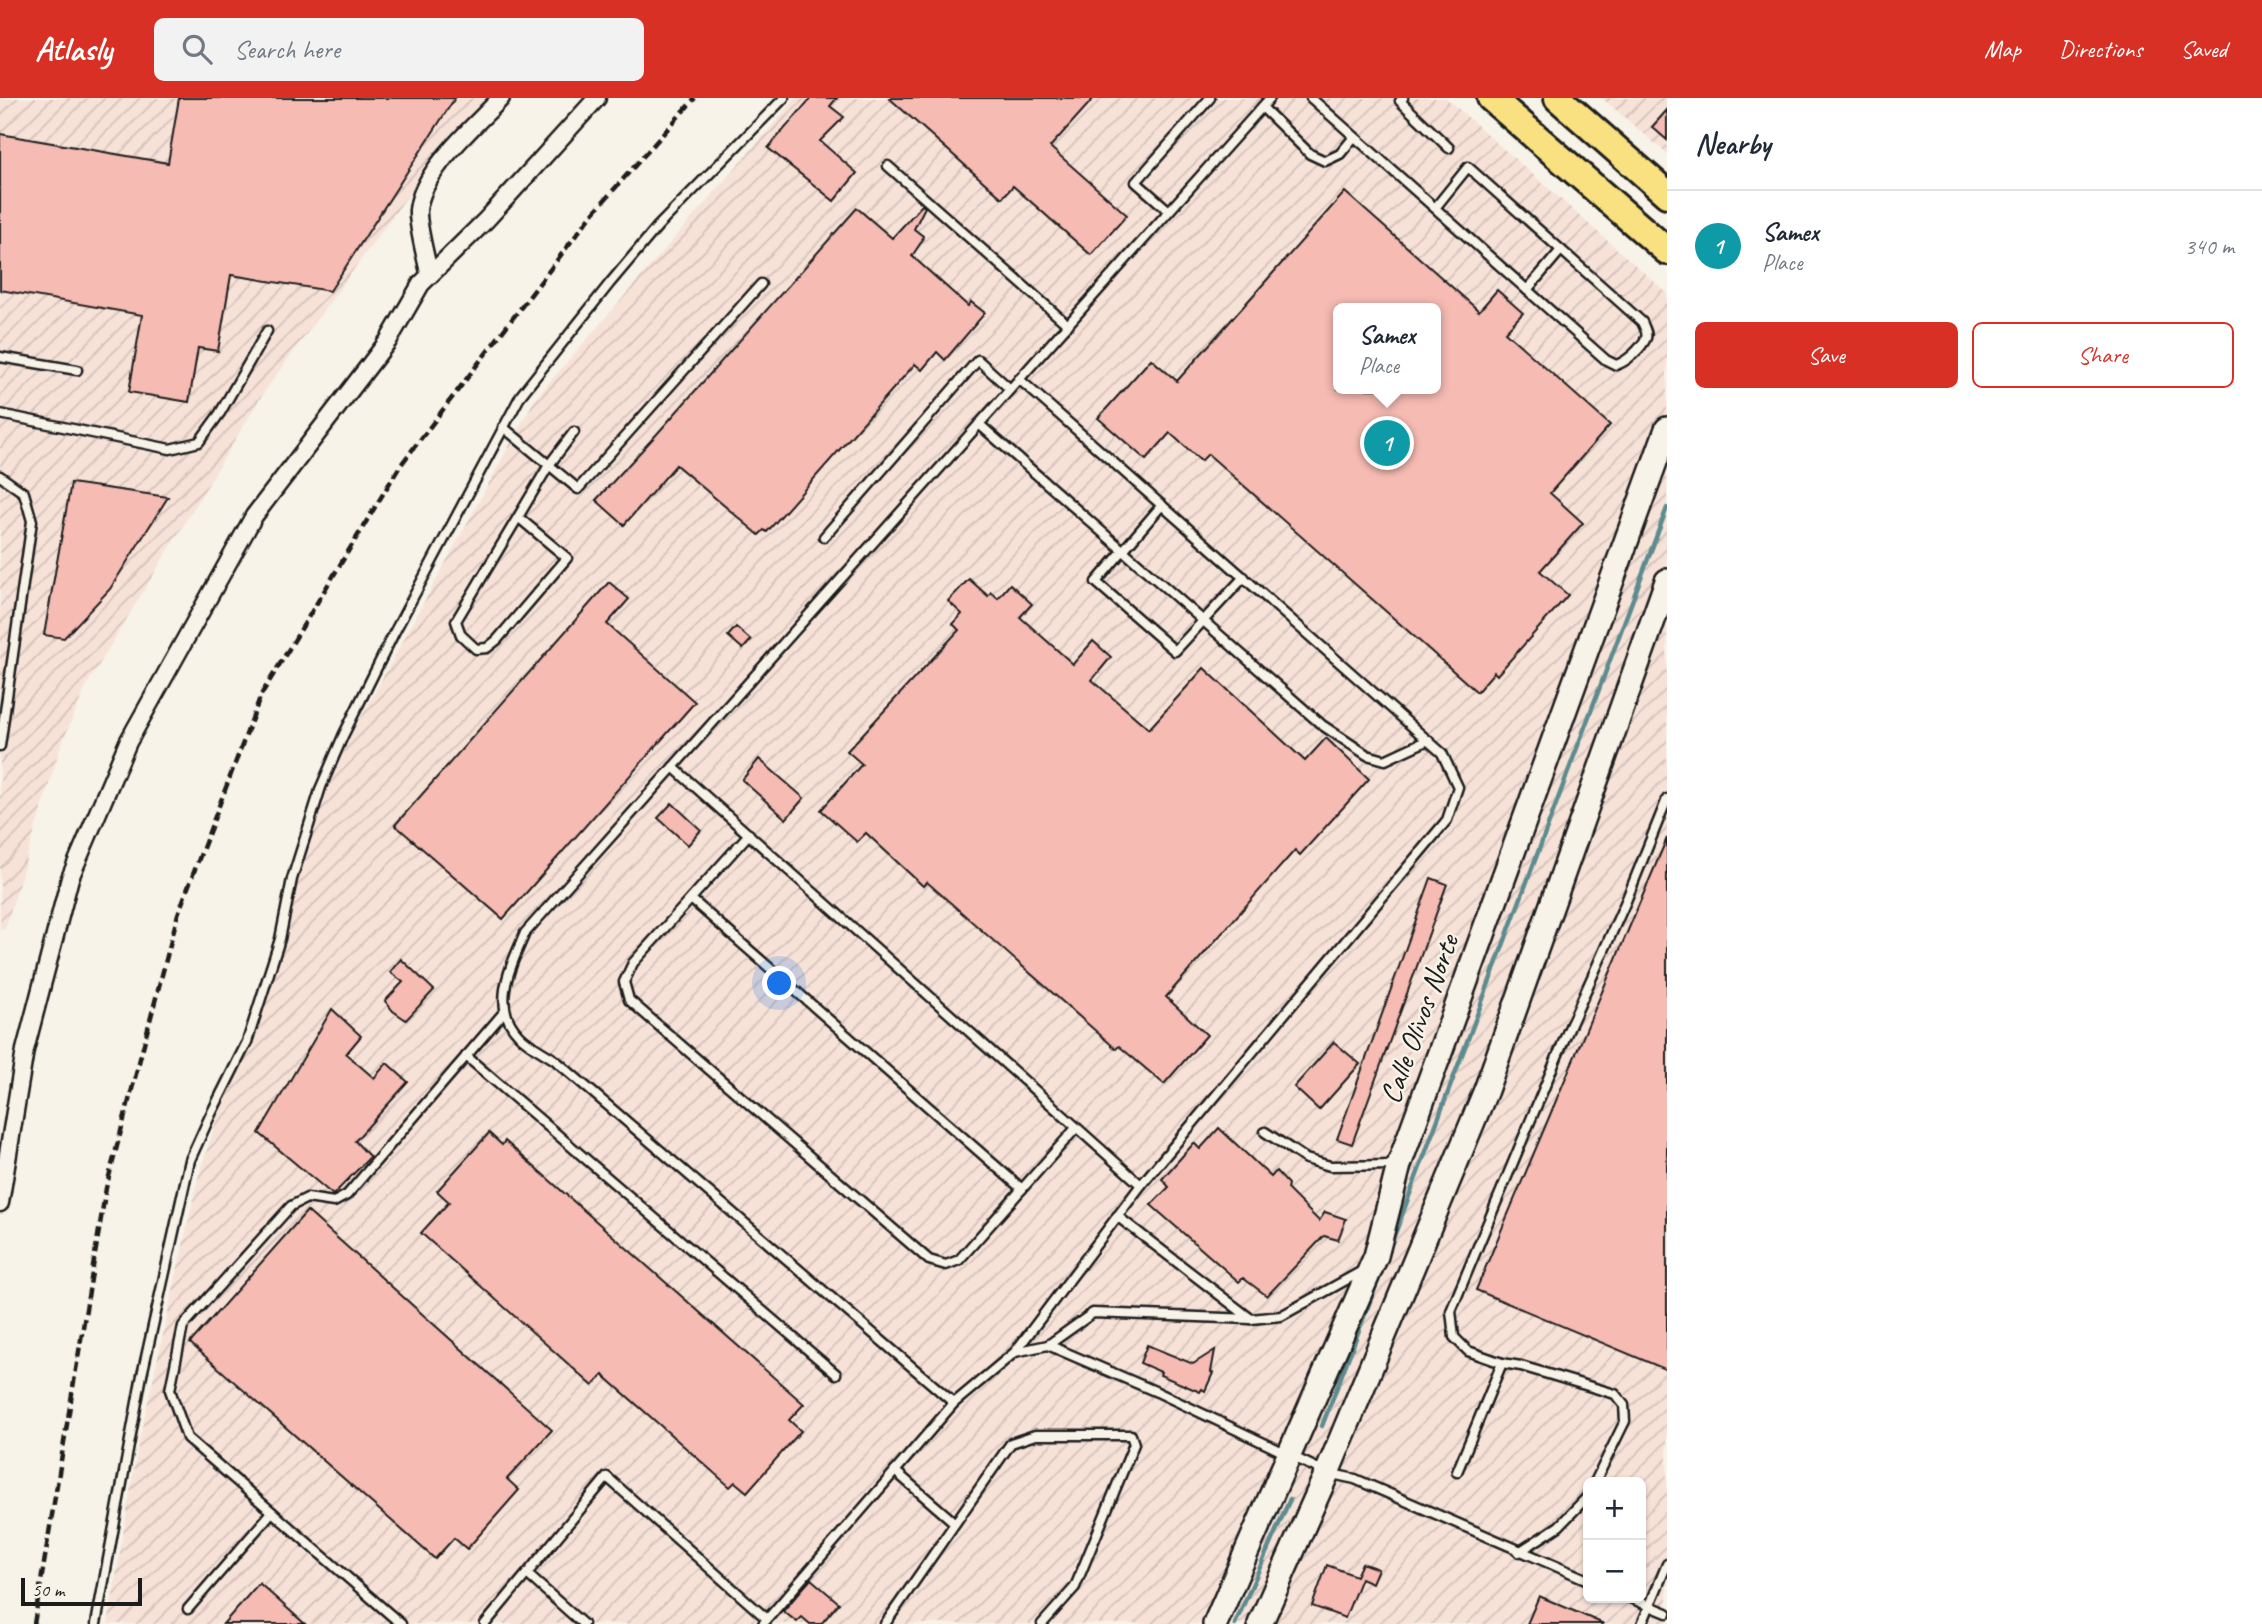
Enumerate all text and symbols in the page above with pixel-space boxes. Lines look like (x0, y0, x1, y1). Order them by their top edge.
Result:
search box (154, 18, 644, 81)
text: Atlasly (35, 28, 112, 70)
icon: search (178, 30, 216, 68)
text: Search here (234, 33, 340, 66)
text: Map (1984, 34, 2021, 64)
text: Directions (2059, 34, 2142, 64)
text: Saved (2180, 34, 2227, 64)
text: Nearby (1695, 125, 1771, 163)
text: Samex (1762, 215, 1819, 248)
text: 1 (1713, 232, 1723, 261)
text: 340 m (2185, 232, 2234, 261)
text: Place (1762, 248, 1802, 277)
popup (1333, 303, 1441, 394)
text: Samex (1359, 318, 1415, 351)
button: Save (1695, 322, 1958, 388)
button: Share (1972, 322, 2234, 388)
text: Place (1359, 351, 1399, 380)
pin: 1 (1364, 417, 1410, 469)
street label: Calle Olivos Norte (1371, 927, 1468, 1109)
your location (762, 966, 796, 1000)
map controls (1583, 1477, 1646, 1603)
button: + (1583, 1477, 1646, 1540)
button: − (1583, 1540, 1646, 1603)
scale bar (21, 1575, 142, 1607)
text: 50 m (32, 1578, 64, 1602)

